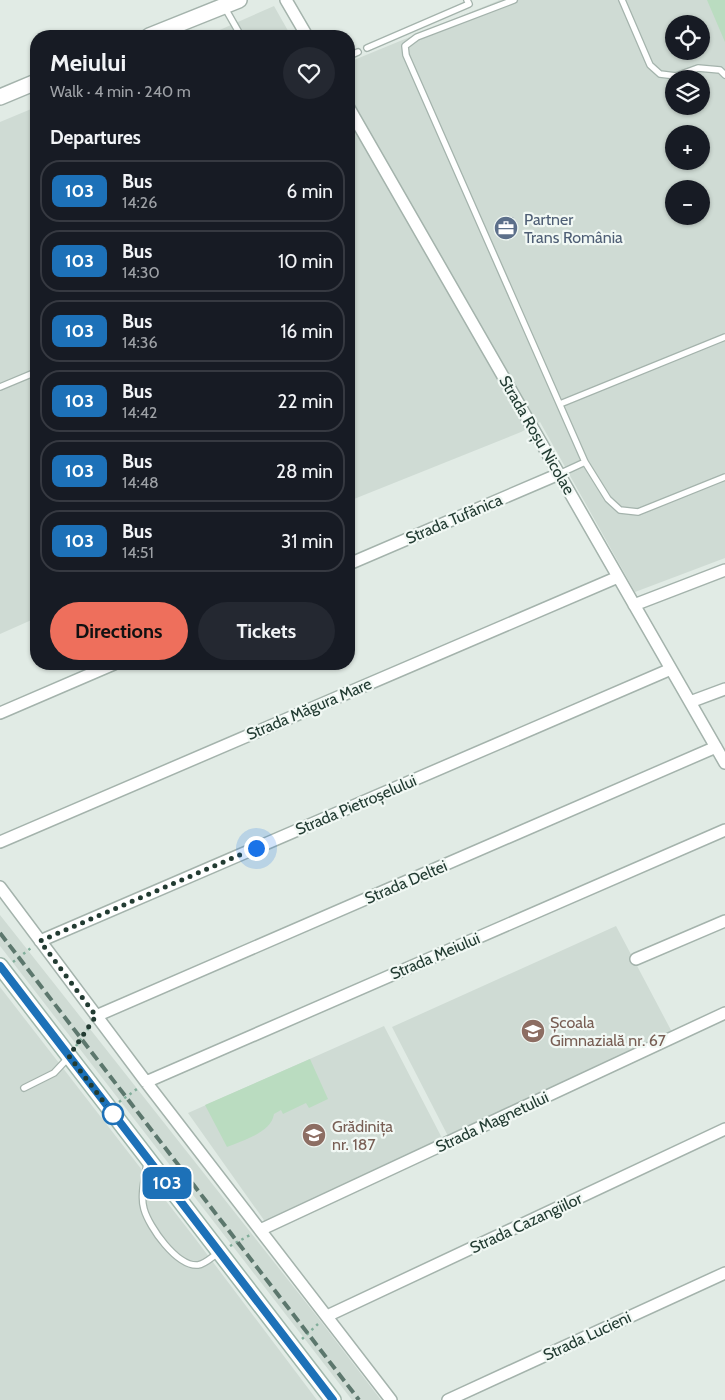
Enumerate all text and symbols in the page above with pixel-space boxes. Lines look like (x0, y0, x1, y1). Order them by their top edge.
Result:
map controls (665, 15, 710, 225)
button: locate (665, 15, 710, 60)
button: heart (283, 47, 335, 99)
text: Meiului (50, 48, 126, 77)
button: layers (665, 70, 710, 115)
text: Walk · 4 min · 240 m (50, 82, 191, 101)
button: + (665, 125, 710, 170)
text: Departures (50, 126, 141, 149)
text: Bus (122, 170, 152, 193)
text: 103 (65, 180, 94, 202)
text: 6 min (287, 180, 333, 203)
button: − (665, 180, 710, 225)
text: 14:26 (122, 193, 157, 212)
place label: Partner Trans România (524, 210, 623, 247)
office icon: Partner Trans România (493, 215, 519, 241)
text: Bus (122, 240, 152, 263)
text: 103 (65, 250, 94, 272)
text: 10 min (278, 250, 333, 273)
text: 14:30 (122, 263, 160, 282)
text: Bus (122, 310, 152, 333)
text: 103 (65, 320, 94, 342)
text: 16 min (280, 320, 333, 343)
text: 14:36 (122, 333, 158, 352)
street label: Strada Roșu Nicolae (494, 372, 579, 498)
text: Bus (122, 380, 152, 403)
text: 103 (65, 390, 94, 412)
text: 22 min (278, 390, 333, 413)
text: 14:42 (122, 403, 157, 422)
text: Bus (122, 450, 152, 473)
text: 103 (65, 460, 94, 482)
text: 28 min (276, 460, 333, 483)
text: 14:48 (122, 473, 159, 492)
street label: Strada Tufănica (403, 490, 505, 548)
text: Bus (122, 520, 152, 543)
text: 103 (65, 530, 94, 552)
text: 31 min (281, 530, 333, 553)
text: 14:51 (122, 543, 154, 562)
button: Directions (50, 602, 188, 660)
button: Tickets (198, 602, 335, 660)
street label: Strada Măgura Mare (244, 674, 374, 744)
street label: Strada Pietroșelului (293, 771, 420, 840)
your location (244, 836, 269, 861)
street label: Strada Deltei (362, 856, 450, 908)
street label: Strada Meiului (387, 929, 483, 983)
place label: Școala Gimnazială nr. 67 (550, 1013, 666, 1050)
school or university icon: Școala Gimnazială nr. 67 (520, 1018, 546, 1044)
street label: Strada Magnetului (433, 1088, 551, 1156)
unlabelled marker (102, 1103, 124, 1125)
place label: Grădinița nr. 187 (332, 1117, 393, 1154)
school or university icon: Grădinița nr. 187 (301, 1122, 327, 1148)
line badge: 103 (138, 1167, 196, 1199)
text: 103 (152, 1172, 182, 1194)
street label: Strada Cazangiilor (467, 1188, 586, 1257)
street label: Strada Lucieni (540, 1307, 634, 1365)

